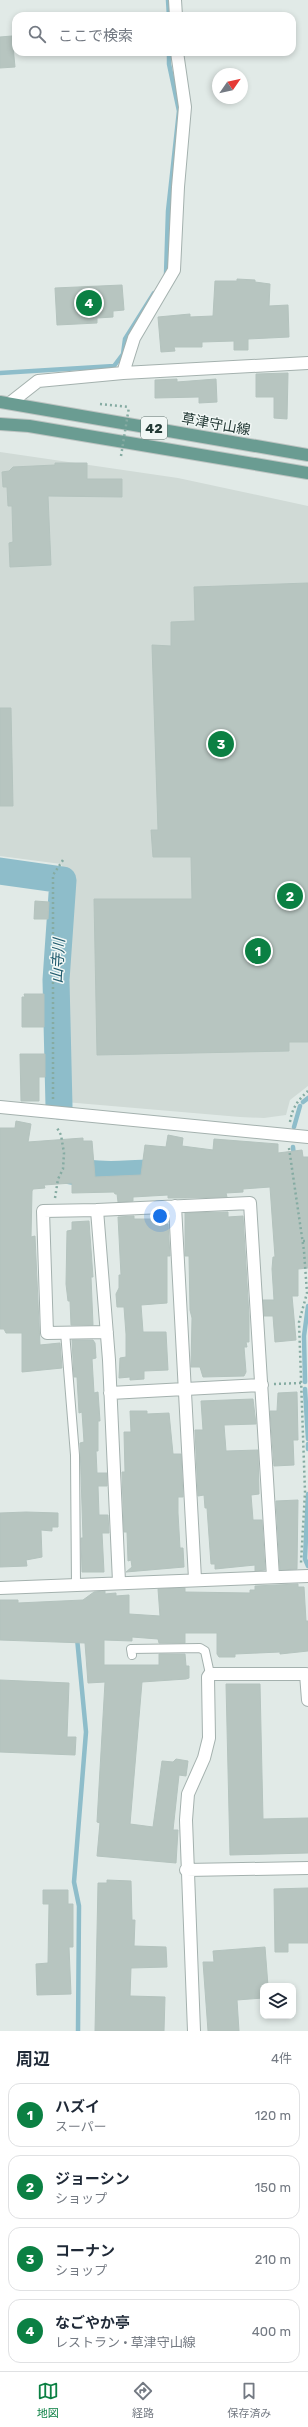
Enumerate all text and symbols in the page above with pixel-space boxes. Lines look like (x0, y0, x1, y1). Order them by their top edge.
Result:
search box (12, 12, 296, 56)
icon: search (26, 23, 48, 45)
text: ここで検索 (58, 27, 133, 45)
north arrow (212, 68, 248, 104)
pin: 4 (76, 288, 102, 318)
street label: 草津守山線 (180, 410, 252, 439)
road number: 42 (141, 417, 167, 439)
pin: 3 (208, 729, 234, 759)
pin: 2 (277, 881, 303, 911)
water label: 山寺川 (48, 936, 68, 984)
pin: 1 (245, 936, 271, 966)
your location (150, 1206, 170, 1226)
map controls (260, 1983, 296, 2019)
button: layers (260, 1983, 296, 2019)
text: 周辺 (16, 2049, 50, 2069)
text: 4件 (271, 2051, 292, 2066)
text: ハズイ (55, 2098, 100, 2116)
text: 1 (27, 2108, 33, 2123)
text: 120 m (255, 2108, 291, 2123)
text: スーパー (55, 2119, 107, 2134)
text: ジョーシン (55, 2170, 130, 2188)
text: 2 (26, 2180, 34, 2195)
text: 150 m (255, 2180, 291, 2195)
text: ショップ (55, 2191, 107, 2206)
text: コーナン (55, 2242, 115, 2260)
text: 3 (26, 2252, 34, 2267)
text: 210 m (255, 2252, 291, 2267)
text: ショップ (55, 2263, 107, 2278)
text: なごやか亭 (55, 2314, 130, 2332)
text: 4 (26, 2324, 34, 2339)
text: 400 m (252, 2324, 291, 2339)
text: レストラン · 草津守山線 (55, 2335, 196, 2350)
tab: 地図 (37, 2380, 59, 2420)
tab: 経路 (132, 2380, 154, 2420)
tab: 保存済み (227, 2380, 271, 2420)

